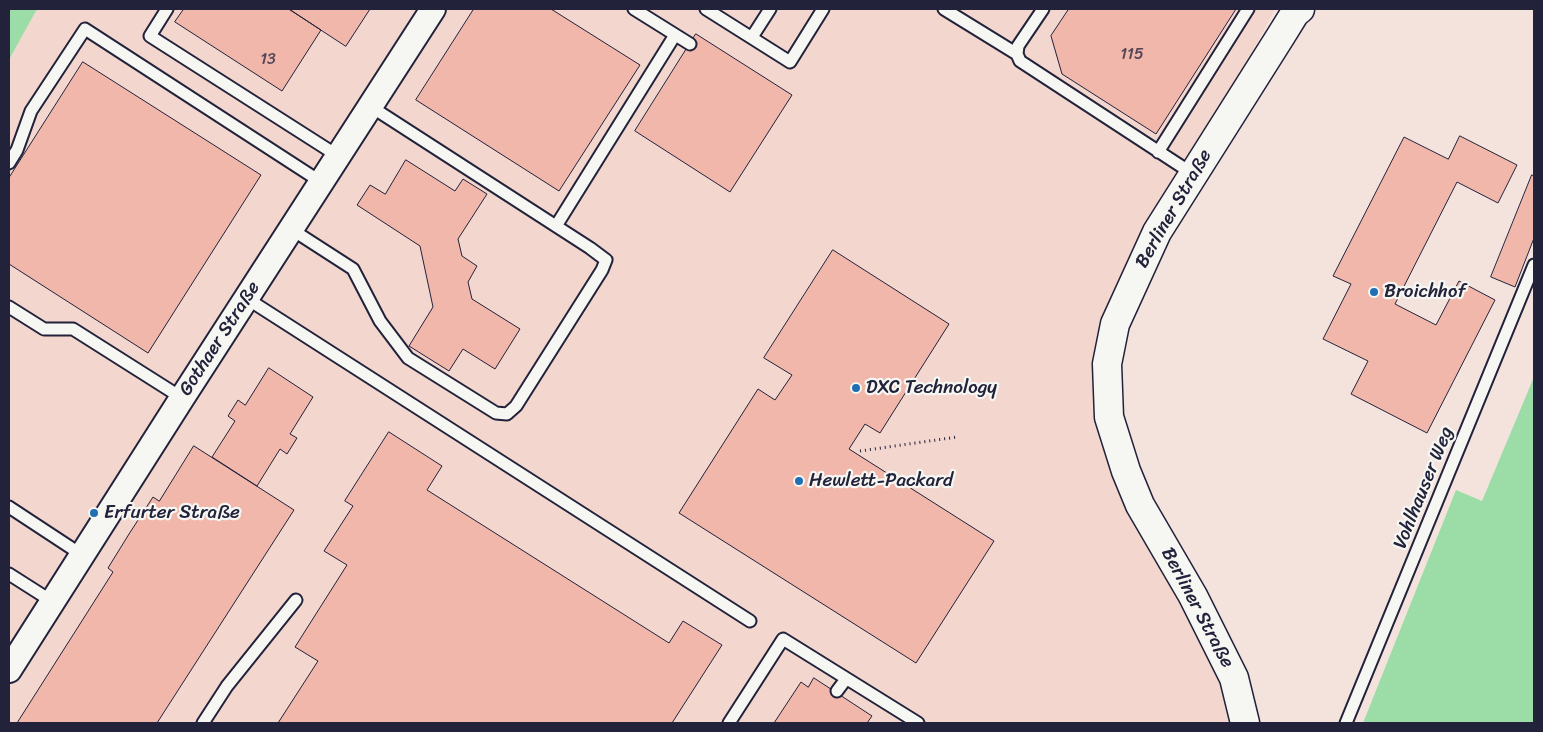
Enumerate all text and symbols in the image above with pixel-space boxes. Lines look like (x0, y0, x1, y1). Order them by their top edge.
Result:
house number: 115 (1120, 45, 1144, 65)
house number: 13 (260, 50, 276, 70)
street label: Berliner Straße (1131, 146, 1217, 272)
street label: Gothaer Straße (175, 278, 265, 400)
place label: Broichhof (1384, 281, 1466, 303)
marker: Broichhof (1368, 286, 1380, 298)
place label: DXC Technology (866, 377, 997, 399)
marker: DXC Technology (850, 382, 862, 394)
street label: Vohlhauser Weg (1389, 424, 1459, 552)
place label: Hewlett-Packard (809, 470, 953, 492)
marker: Hewlett-Packard (793, 475, 805, 487)
place label: Erfurter Straße (104, 502, 240, 524)
marker: Erfurter Straße (88, 507, 100, 519)
street label: Berliner Straße (1156, 544, 1238, 672)

